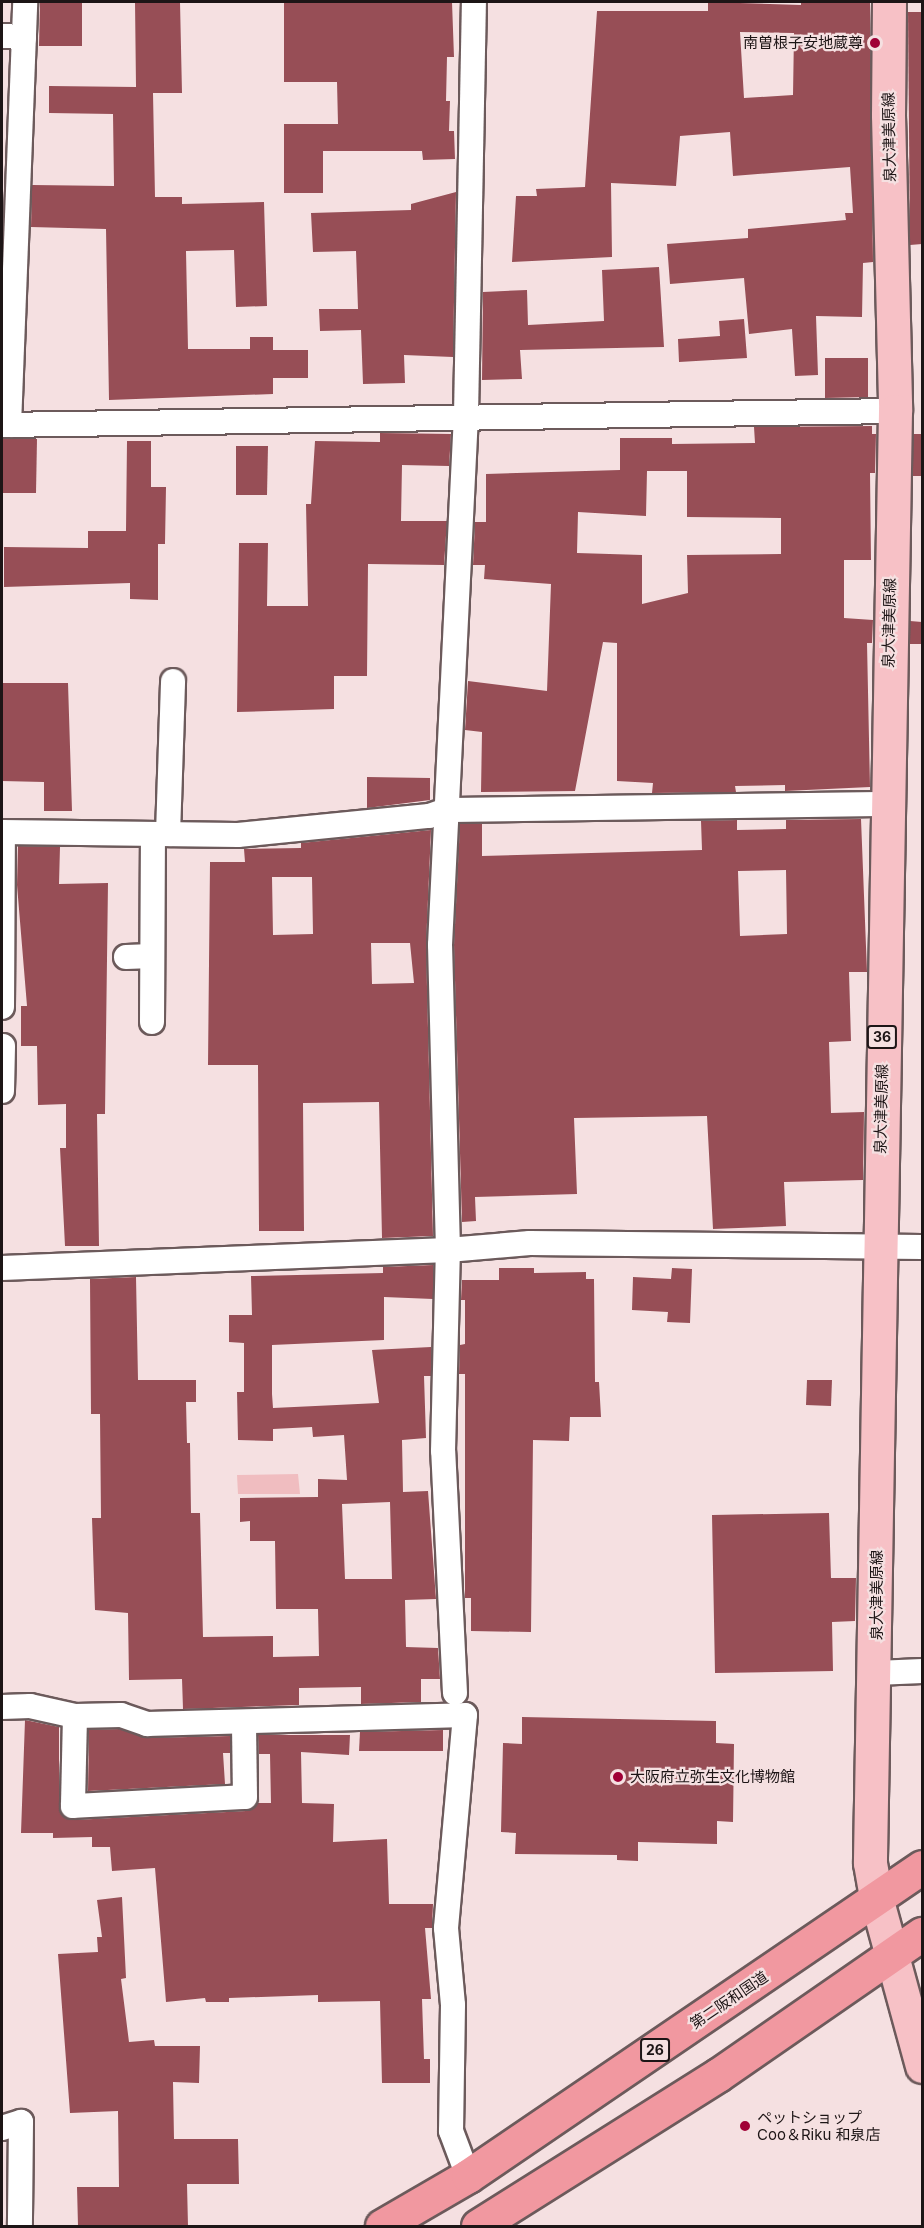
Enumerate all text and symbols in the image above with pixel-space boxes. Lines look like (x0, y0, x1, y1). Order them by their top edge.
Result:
place label: 南曽根子安地蔵尊 (743, 34, 863, 52)
marker: 南曽根子安地蔵尊 (868, 36, 882, 50)
street label: 泉大津美原線 (879, 92, 899, 182)
street label: 泉大津美原線 (879, 578, 899, 668)
road number: 36 (866, 1026, 898, 1048)
street label: 泉大津美原線 (871, 1064, 891, 1154)
street label: 泉大津美原線 (868, 1550, 886, 1640)
place label: 大阪府立弥生文化博物館 (630, 1768, 795, 1786)
marker: 大阪府立弥生文化博物館 (611, 1770, 625, 1784)
street label: 第二阪和国道 (687, 1967, 771, 2033)
road number: 26 (640, 2039, 670, 2061)
place label: ペットショップ Coo＆Riku 和泉店 (757, 2108, 881, 2143)
marker: ペットショップ Coo＆Riku 和泉店 (738, 2119, 752, 2133)

